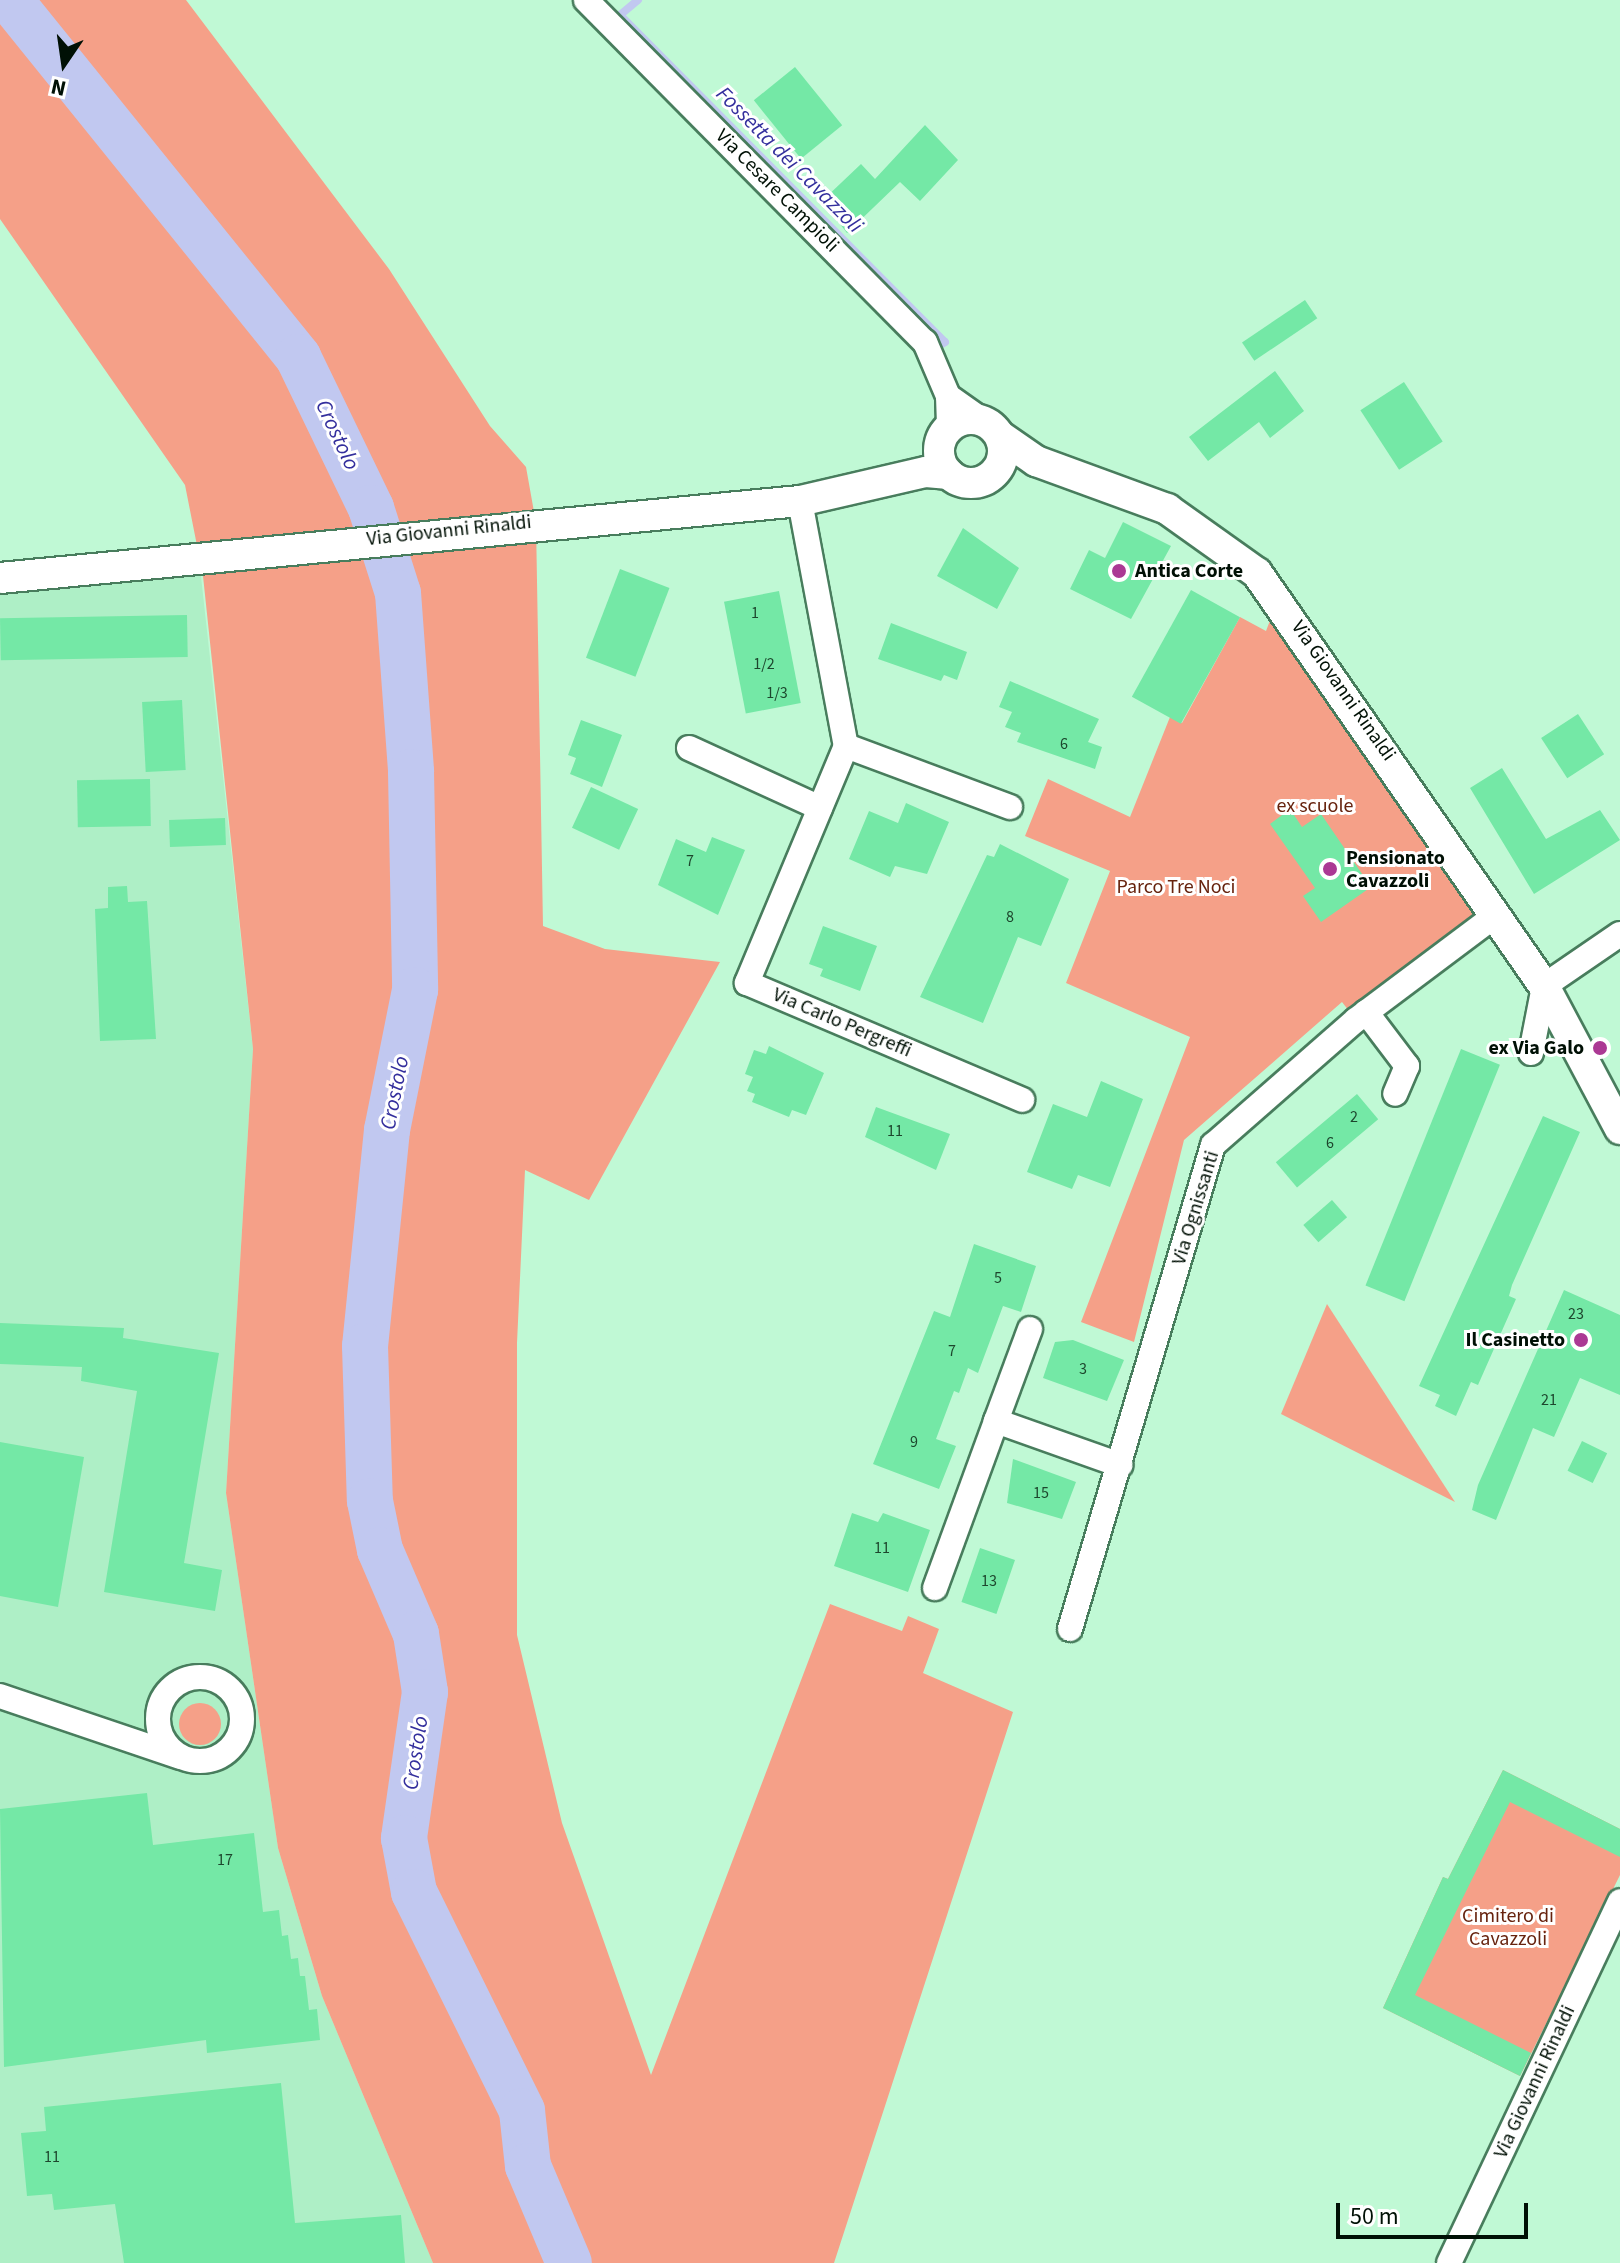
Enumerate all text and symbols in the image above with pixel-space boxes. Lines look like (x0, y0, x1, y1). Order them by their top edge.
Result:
north arrow (24, 24, 104, 104)
text: N (48, 70, 69, 105)
water label: Fossetta dei Cavazzoli (710, 81, 868, 239)
street label: Via Cesare Campioli (710, 124, 844, 258)
water label: Crostolo (309, 396, 365, 474)
street label: Via Giovanni Rinaldi (365, 510, 533, 552)
place label: Antica Corte (1135, 559, 1243, 583)
marker: Antica Corte (1110, 562, 1128, 580)
house number: 1 (751, 603, 759, 623)
street label: Via Giovanni Rinaldi (1286, 616, 1400, 766)
house number: 1/2 (753, 654, 775, 674)
house number: 1/3 (766, 683, 788, 703)
house number: 6 (1060, 734, 1068, 754)
park label: ex scuole (1277, 794, 1353, 818)
place label: Pensionato Cavazzoli (1346, 846, 1445, 893)
house number: 7 (686, 851, 694, 871)
marker: Pensionato Cavazzoli (1321, 860, 1339, 878)
park label: Parco Tre Noci (1116, 875, 1236, 899)
house number: 8 (1006, 907, 1014, 927)
street label: Via Carlo Pergreffi (769, 983, 915, 1063)
place label: ex Via Galo (1488, 1036, 1584, 1060)
marker: ex Via Galo (1591, 1039, 1609, 1057)
water label: Crostolo (375, 1054, 415, 1132)
house number: 2 (1350, 1107, 1358, 1127)
house number: 11 (887, 1121, 903, 1141)
house number: 6 (1326, 1133, 1334, 1153)
street label: Via Ognissanti (1167, 1148, 1225, 1268)
house number: 5 (994, 1268, 1002, 1288)
house number: 23 (1568, 1304, 1584, 1324)
place label: Il Casinetto (1465, 1328, 1565, 1352)
marker: Il Casinetto (1572, 1331, 1590, 1349)
house number: 7 (948, 1341, 956, 1361)
house number: 3 (1079, 1359, 1087, 1379)
house number: 21 (1541, 1390, 1557, 1410)
house number: 9 (910, 1432, 918, 1452)
house number: 15 (1033, 1483, 1049, 1503)
house number: 11 (874, 1538, 890, 1558)
house number: 13 (981, 1571, 997, 1591)
water label: Crostolo (398, 1714, 434, 1792)
house number: 17 (217, 1850, 233, 1870)
park label: Cimitero di Cavazzoli (1462, 1905, 1554, 1952)
street label: Via Giovanni Rinaldi (1489, 2002, 1581, 2162)
house number: 11 (44, 2147, 60, 2167)
scale bar (1340, 2187, 1532, 2237)
text: 50 m (1350, 2199, 1399, 2234)

